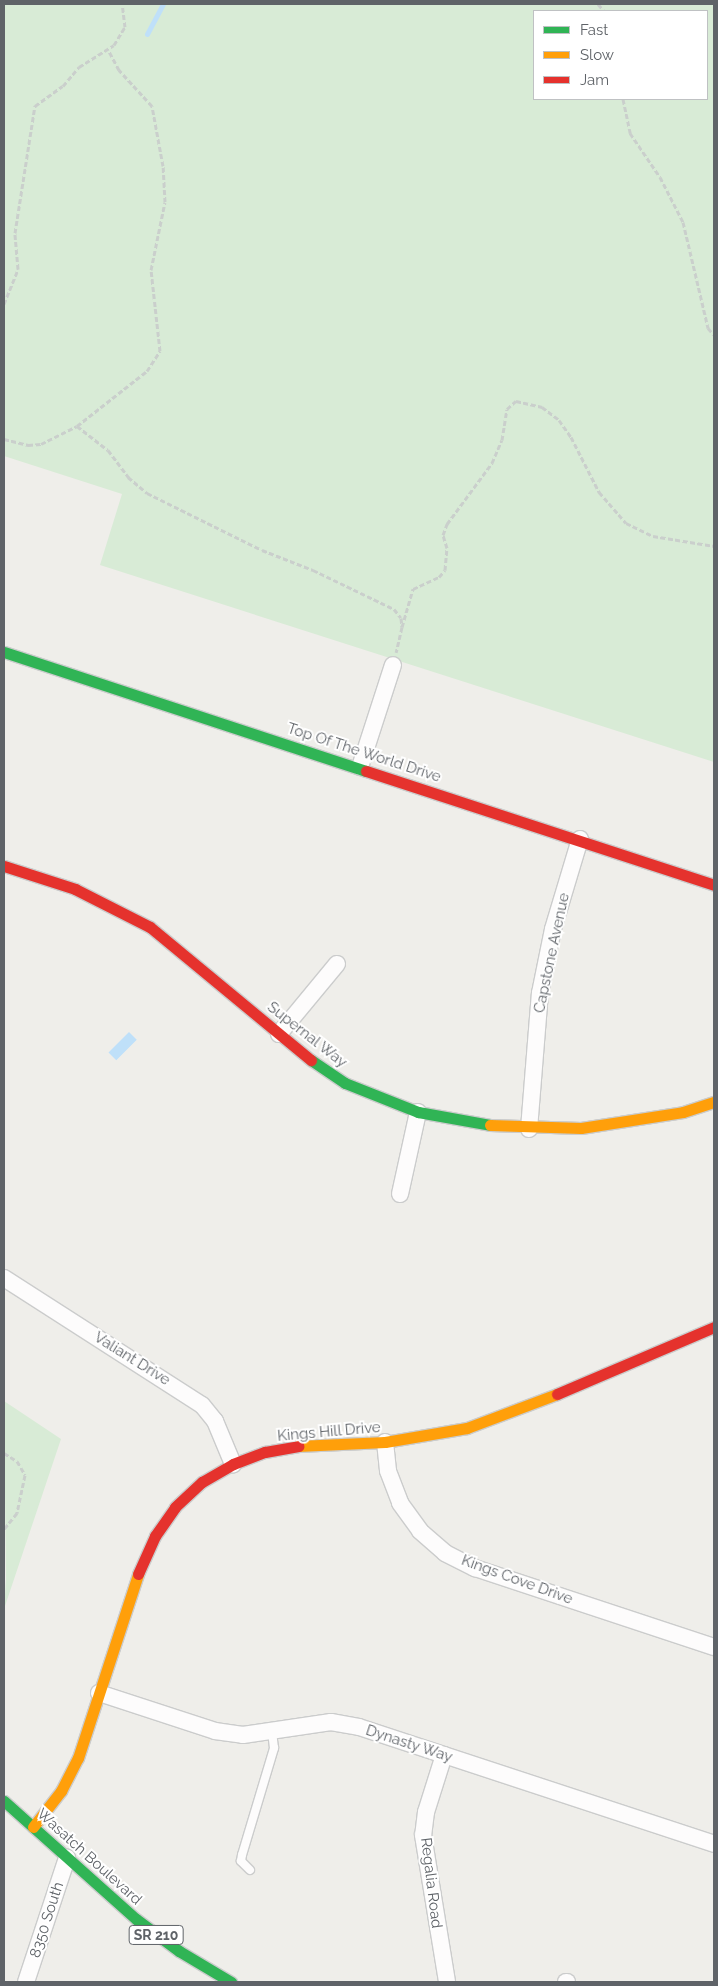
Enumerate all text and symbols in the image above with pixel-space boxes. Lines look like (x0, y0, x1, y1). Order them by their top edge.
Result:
legend (533, 10, 708, 100)
text: Fast (580, 21, 608, 39)
text: Slow (580, 46, 614, 64)
text: Jam (580, 71, 609, 89)
street label: Top Of The World Drive (284, 719, 444, 787)
street label: Capstone Avenue (530, 891, 574, 1015)
street label: Supernal Way (263, 998, 351, 1072)
street label: Valiant Drive (91, 1328, 173, 1390)
street label: Kings Hill Drive (276, 1418, 382, 1446)
street label: Kings Cove Drive (459, 1552, 575, 1608)
street label: Dynasty Way (363, 1721, 455, 1767)
street label: Wasatch Boulevard (33, 1805, 145, 1909)
street label: Regalia Road (417, 1837, 445, 1929)
street label: 8350 South (26, 1880, 68, 1960)
road number: SR 210 (128, 1924, 184, 1946)

